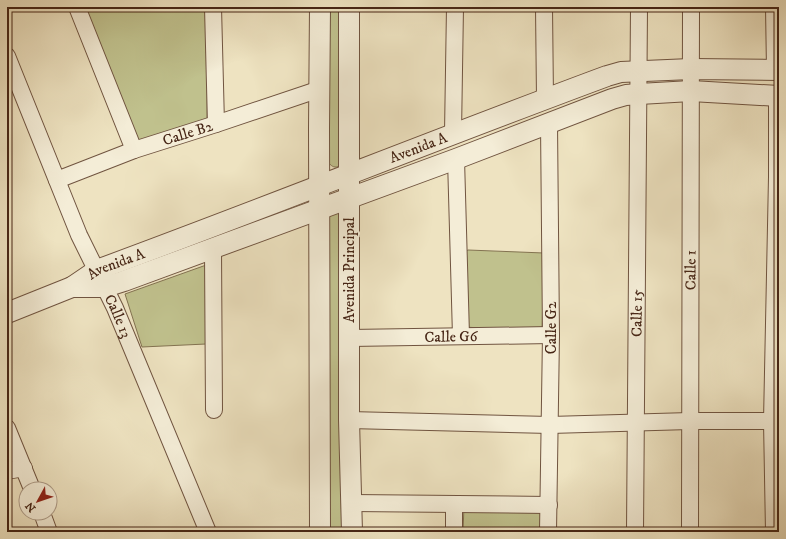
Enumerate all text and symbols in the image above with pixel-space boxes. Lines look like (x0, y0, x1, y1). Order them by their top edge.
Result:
street label: Calle B2 (160, 116, 216, 150)
street label: Avenida A (387, 128, 450, 167)
street label: Avenida Principal (340, 217, 359, 323)
street label: Avenida A (83, 244, 148, 284)
street label: Calle 1 (681, 250, 700, 290)
street label: Calle 15 (627, 289, 646, 337)
street label: Calle 13 (100, 291, 136, 341)
street label: Calle G2 (542, 301, 561, 354)
street label: Calle G6 (424, 327, 479, 346)
north arrow (18, 481, 58, 521)
text: N (23, 499, 39, 515)

